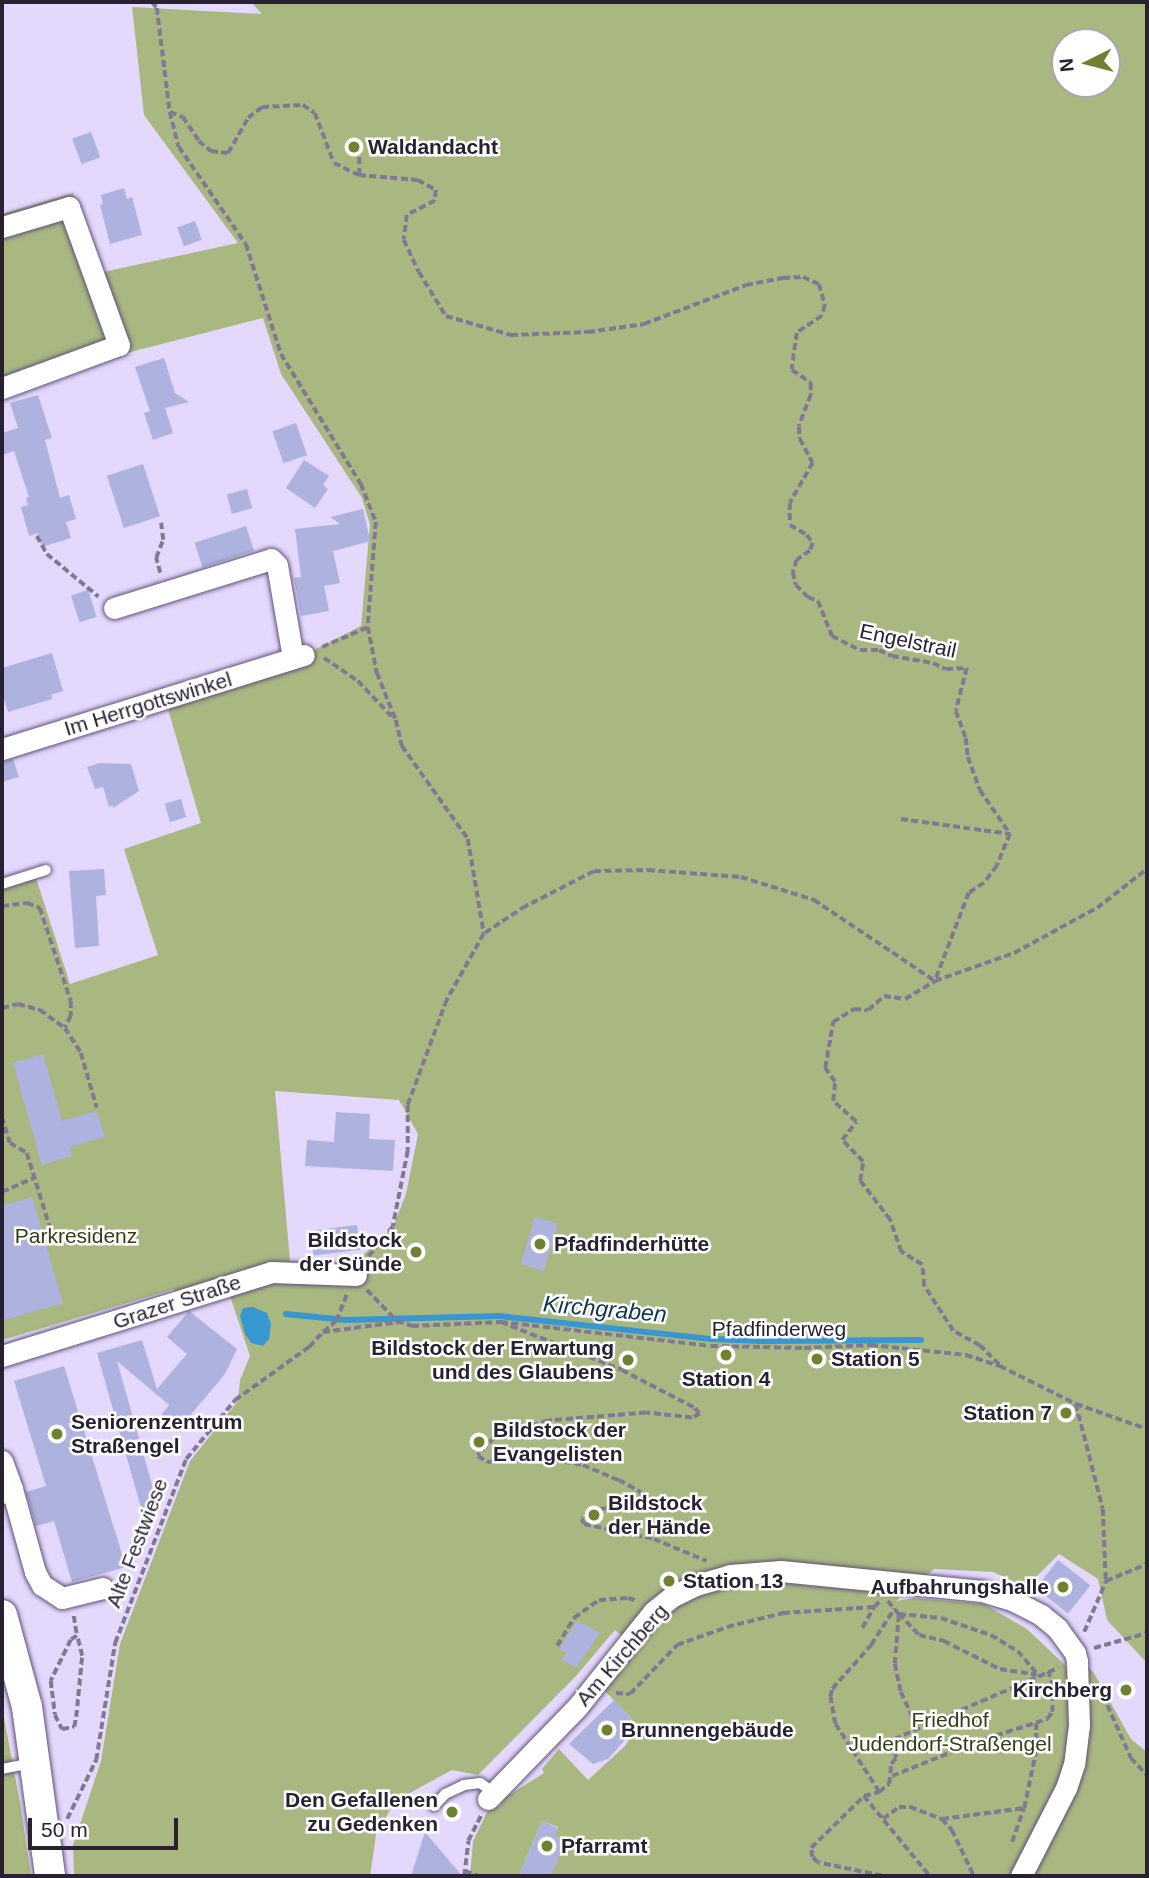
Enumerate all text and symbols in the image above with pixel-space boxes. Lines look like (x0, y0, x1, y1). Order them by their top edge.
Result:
north arrow (1051, 28, 1121, 98)
text: N (1055, 57, 1078, 73)
place label: Waldandacht (368, 134, 498, 160)
marker: Waldandacht (346, 139, 362, 155)
street label: Engelstrail (857, 618, 959, 664)
street label: Im Herrgottswinkel (61, 667, 235, 741)
park label: Parkresidenz (15, 1223, 137, 1249)
place label: Bildstock der Sünde (299, 1227, 402, 1277)
place label: Pfadfinderhütte (554, 1231, 709, 1257)
marker: Pfadfinderhütte (532, 1236, 548, 1252)
marker: Bildstock der Sünde (408, 1244, 424, 1260)
street label: Grazer Straße (110, 1269, 244, 1335)
water label: Kirchgraben (542, 1290, 668, 1328)
street label: Pfadfinderweg (712, 1316, 846, 1342)
place label: Bildstock der Erwartung und des Glaubens (371, 1335, 614, 1385)
place label: Station 5 (831, 1346, 920, 1372)
marker: Station 4 (718, 1347, 734, 1363)
marker: Station 5 (809, 1351, 825, 1367)
marker: Bildstock der Erwartung und des Glaubens (620, 1352, 636, 1368)
place label: Station 4 (682, 1366, 770, 1392)
place label: Station 7 (963, 1400, 1052, 1426)
marker: Station 7 (1058, 1405, 1074, 1421)
place label: Seniorenzentrum Straßengel (71, 1409, 243, 1459)
place label: Bildstock der Evangelisten (493, 1417, 626, 1467)
marker: Seniorenzentrum Straßengel (49, 1426, 65, 1442)
marker: Bildstock der Evangelisten (471, 1434, 487, 1450)
street label: Alte Festwiese (101, 1475, 173, 1611)
place label: Bildstock der Hände (608, 1490, 711, 1540)
marker: Bildstock der Hände (586, 1507, 602, 1523)
place label: Station 13 (683, 1568, 783, 1594)
marker: Station 13 (661, 1573, 677, 1589)
place label: Aufbahrungshalle (870, 1574, 1049, 1600)
marker: Aufbahrungshalle (1055, 1579, 1071, 1595)
street label: Am Kirchberg (571, 1599, 673, 1711)
place label: Kirchberg (1013, 1677, 1112, 1703)
marker: Kirchberg (1118, 1682, 1134, 1698)
park label: Friedhof Judendorf-Straßengel (848, 1707, 1052, 1757)
place label: Brunnengebäude (621, 1717, 794, 1743)
marker: Brunnengebäude (599, 1722, 615, 1738)
place label: Den Gefallenen zu Gedenken (285, 1787, 438, 1837)
scale bar (32, 1804, 182, 1848)
marker: Den Gefallenen zu Gedenken (444, 1804, 460, 1820)
text: 50 m (41, 1818, 88, 1841)
place label: Pfarramt (561, 1833, 647, 1859)
marker: Pfarramt (539, 1838, 555, 1854)

